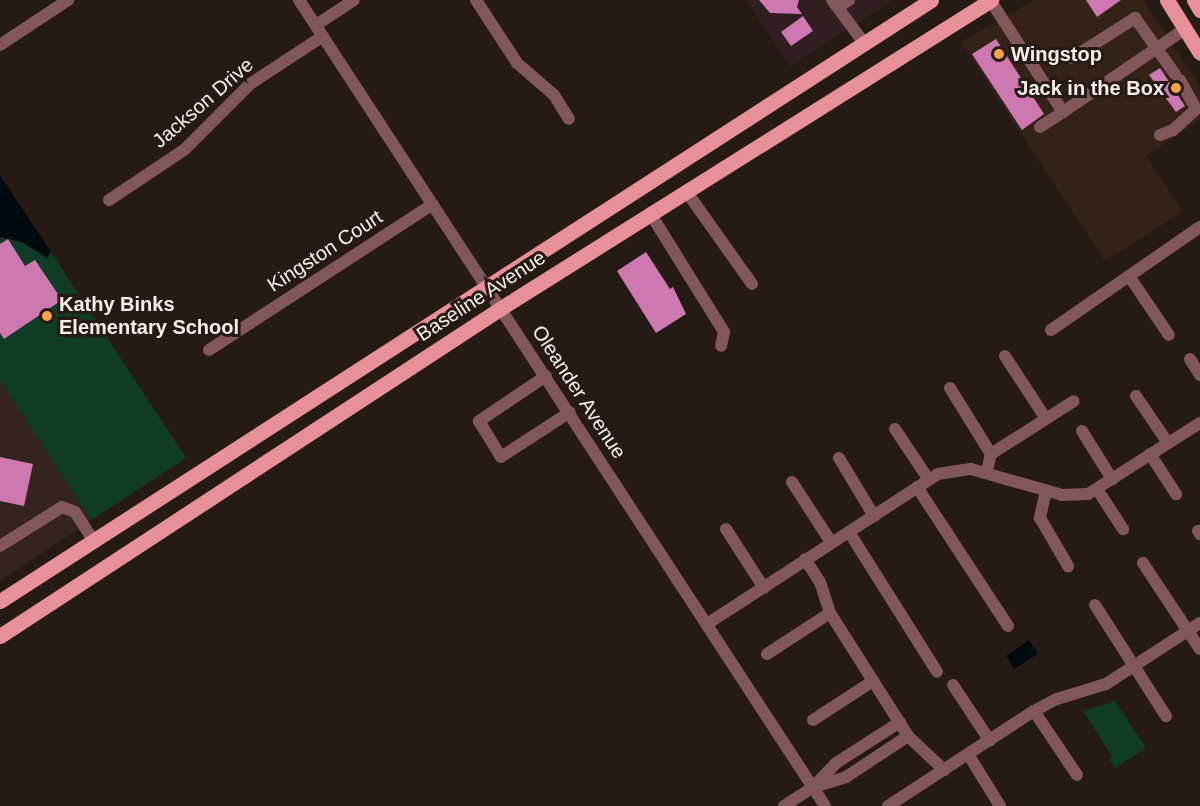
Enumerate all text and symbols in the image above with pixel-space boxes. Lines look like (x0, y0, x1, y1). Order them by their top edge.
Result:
place label: Wingstop (1011, 42, 1102, 66)
marker: Wingstop (992, 47, 1006, 61)
street label: Jackson Drive (148, 53, 258, 153)
place label: Jack in the Box (1017, 76, 1164, 100)
marker: Jack in the Box (1169, 81, 1183, 95)
street label: Kingston Court (263, 205, 387, 297)
street label: Baseline Avenue (412, 245, 550, 347)
place label: Kathy Binks Elementary School (59, 292, 239, 339)
marker: Kathy Binks Elementary School (40, 309, 54, 323)
street label: Oleander Avenue (527, 320, 631, 464)

